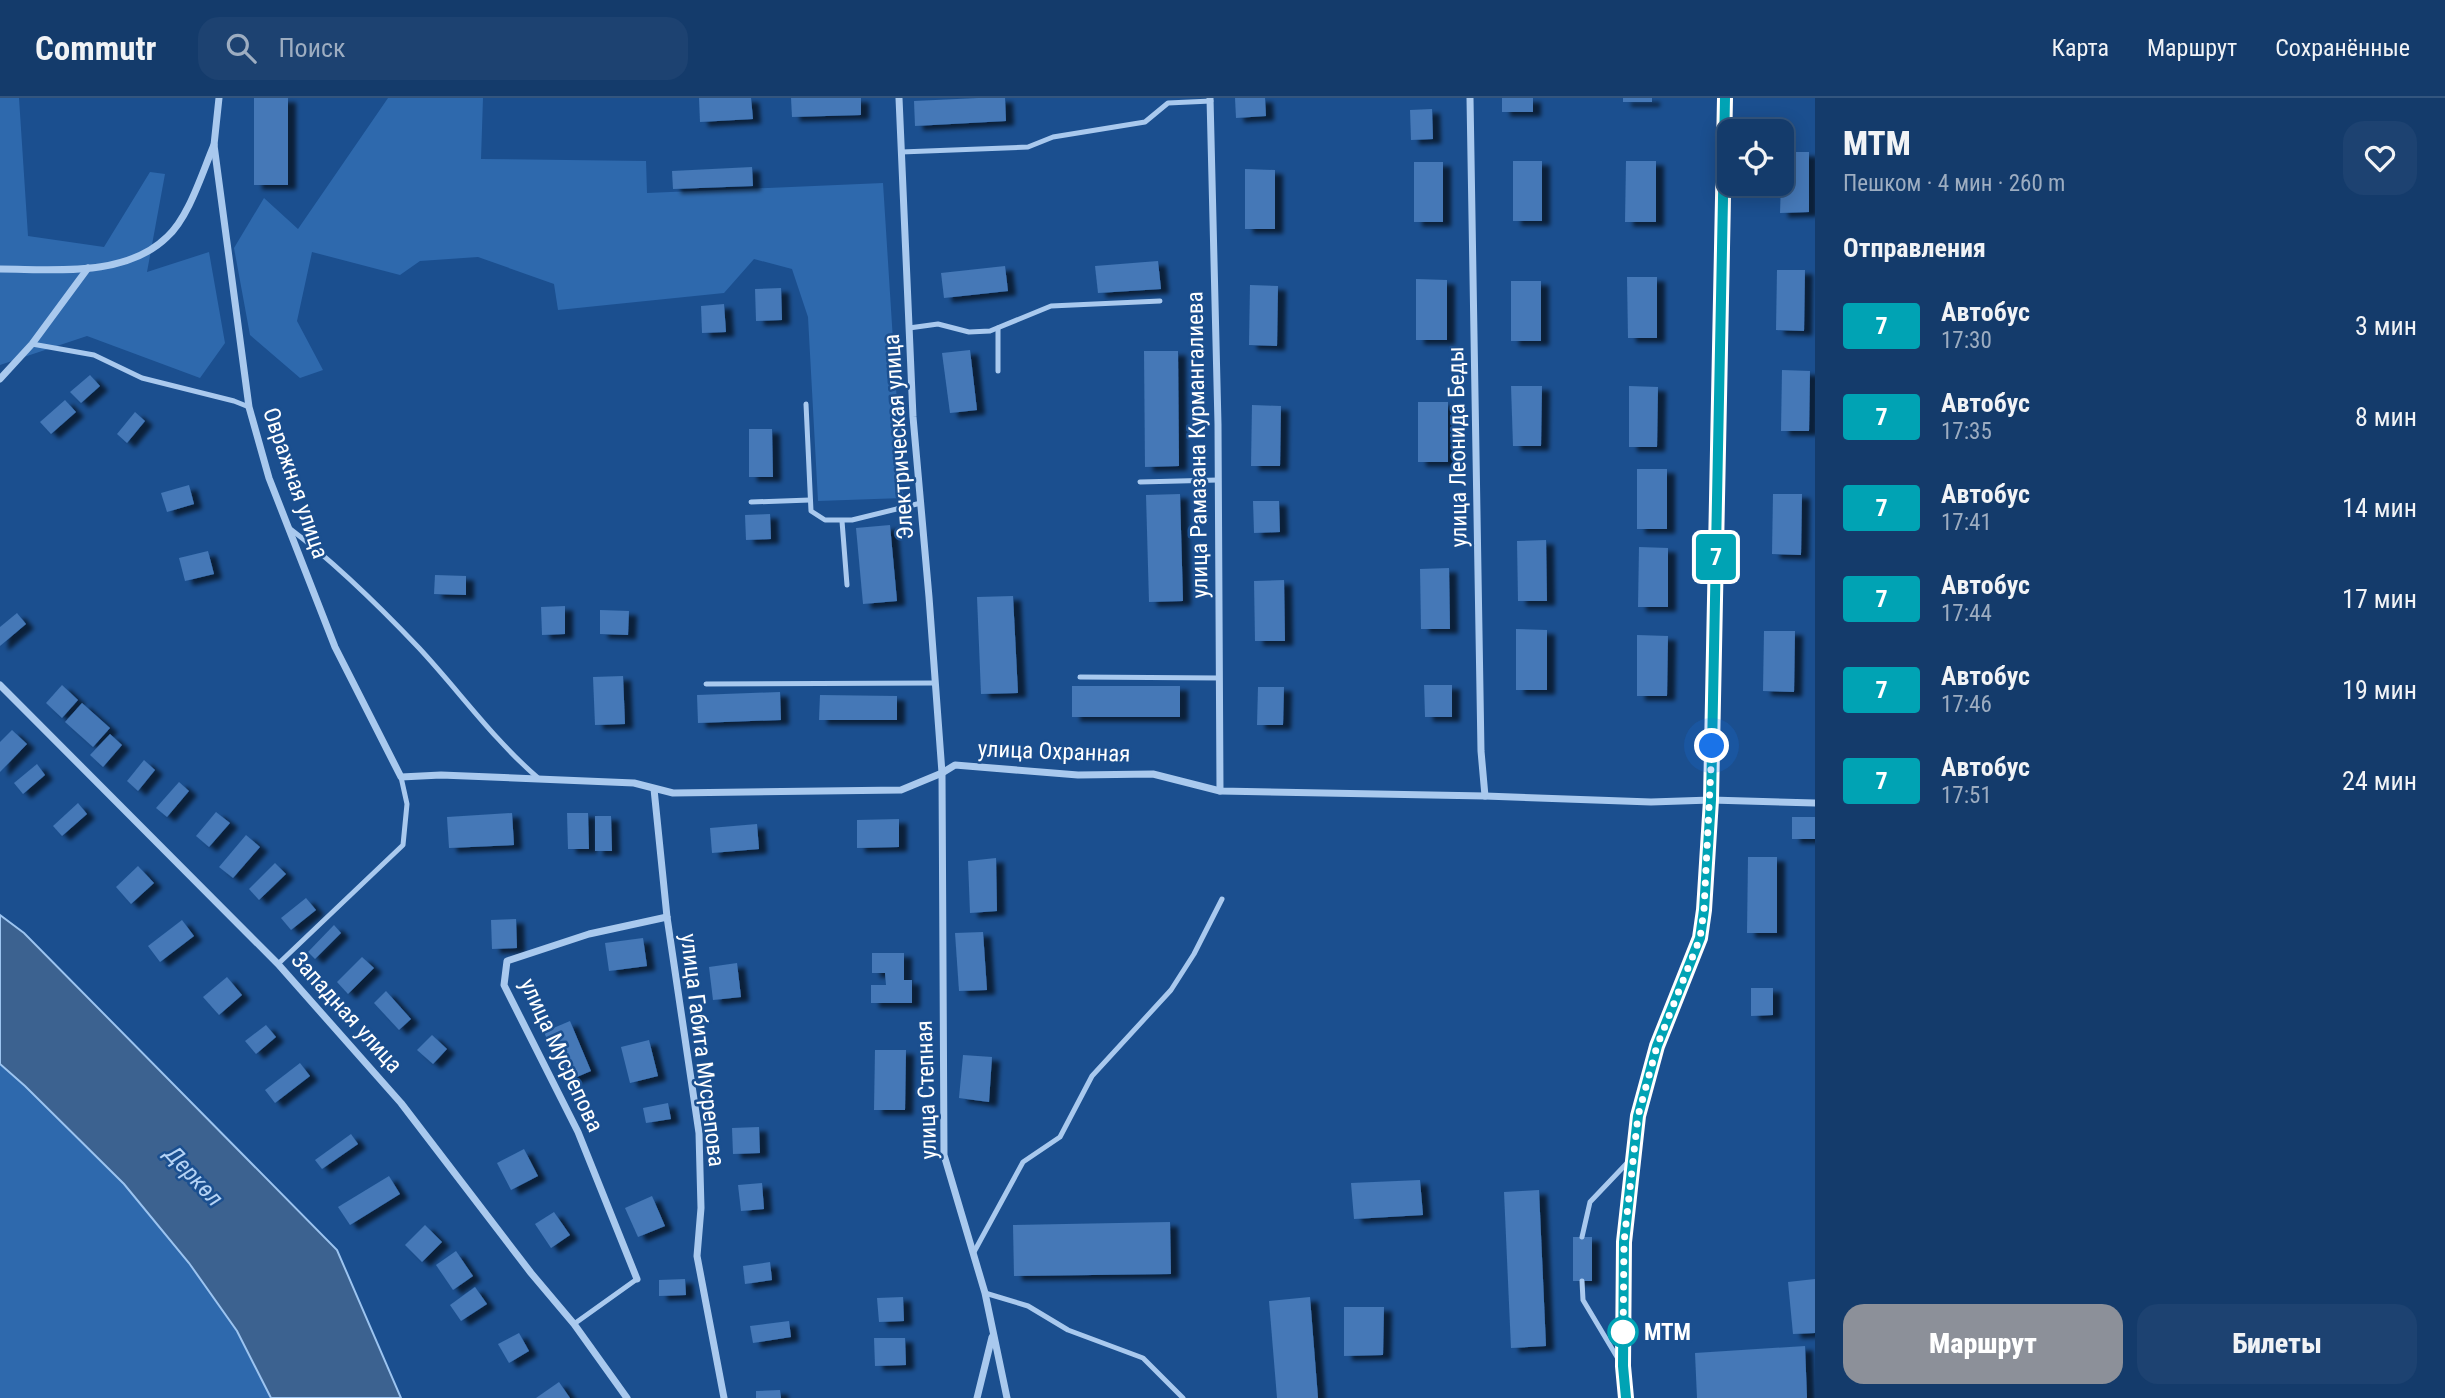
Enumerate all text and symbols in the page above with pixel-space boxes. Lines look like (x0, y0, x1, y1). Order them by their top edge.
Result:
search box (198, 17, 688, 80)
text: Commutr (35, 29, 156, 68)
icon: search (222, 29, 260, 67)
text: Поиск (278, 33, 345, 63)
text: Карта (2052, 34, 2109, 62)
text: Маршрут (2147, 34, 2237, 62)
text: Сохранённые (2275, 34, 2410, 62)
map controls (1717, 119, 1794, 196)
button: locate (1717, 119, 1794, 196)
button: heart (2343, 121, 2417, 195)
text: МТМ (1843, 124, 1911, 163)
text: Пешком · 4 мин · 260 m (1843, 170, 2065, 197)
text: Отправления (1843, 233, 1986, 263)
street label: улица Рамазана Курмангалиева (1181, 291, 1214, 599)
text: Автобус (1941, 297, 2030, 327)
text: 3 мин (2355, 311, 2417, 341)
text: 7 (1875, 312, 1888, 340)
text: 17:30 (1941, 327, 1992, 354)
street label: Электрическая улица (878, 333, 919, 541)
street label: улица Леонида Беды (1442, 346, 1473, 548)
text: Автобус (1941, 388, 2030, 418)
text: 8 мин (2355, 402, 2417, 432)
text: 7 (1875, 403, 1888, 431)
street label: Овражная улица (257, 404, 334, 562)
text: 17:35 (1941, 418, 1992, 445)
text: Автобус (1941, 479, 2030, 509)
text: 14 мин (2342, 493, 2417, 523)
text: 7 (1875, 494, 1888, 522)
text: 17:41 (1941, 509, 1992, 536)
line badge: 7 (1693, 534, 1739, 580)
text: 7 (1710, 543, 1722, 571)
text: Автобус (1941, 570, 2030, 600)
text: 17 мин (2342, 584, 2417, 614)
text: 7 (1875, 585, 1888, 613)
text: 17:44 (1941, 600, 1992, 627)
text: Автобус (1941, 661, 2030, 691)
text: 19 мин (2342, 675, 2417, 705)
text: 7 (1875, 676, 1888, 704)
text: 17:46 (1941, 691, 1992, 718)
your location (1694, 728, 1729, 763)
street label: улица Охранная (977, 735, 1131, 768)
text: Автобус (1941, 752, 2030, 782)
text: 24 мин (2342, 766, 2417, 796)
text: 7 (1875, 767, 1888, 795)
text: 17:51 (1941, 782, 1992, 809)
street label: улица Габита Мусрепова (675, 932, 730, 1168)
street label: Западная улица (285, 947, 408, 1078)
street label: улица Мусрепова (514, 974, 609, 1136)
street label: улица Степная (911, 1020, 942, 1160)
water label: Деркөл (158, 1139, 229, 1212)
button: Маршрут (1843, 1304, 2123, 1384)
button: Билеты (2137, 1304, 2417, 1384)
marker: МТМ (1608, 1317, 1638, 1347)
place label: МТМ (1644, 1319, 1691, 1346)

